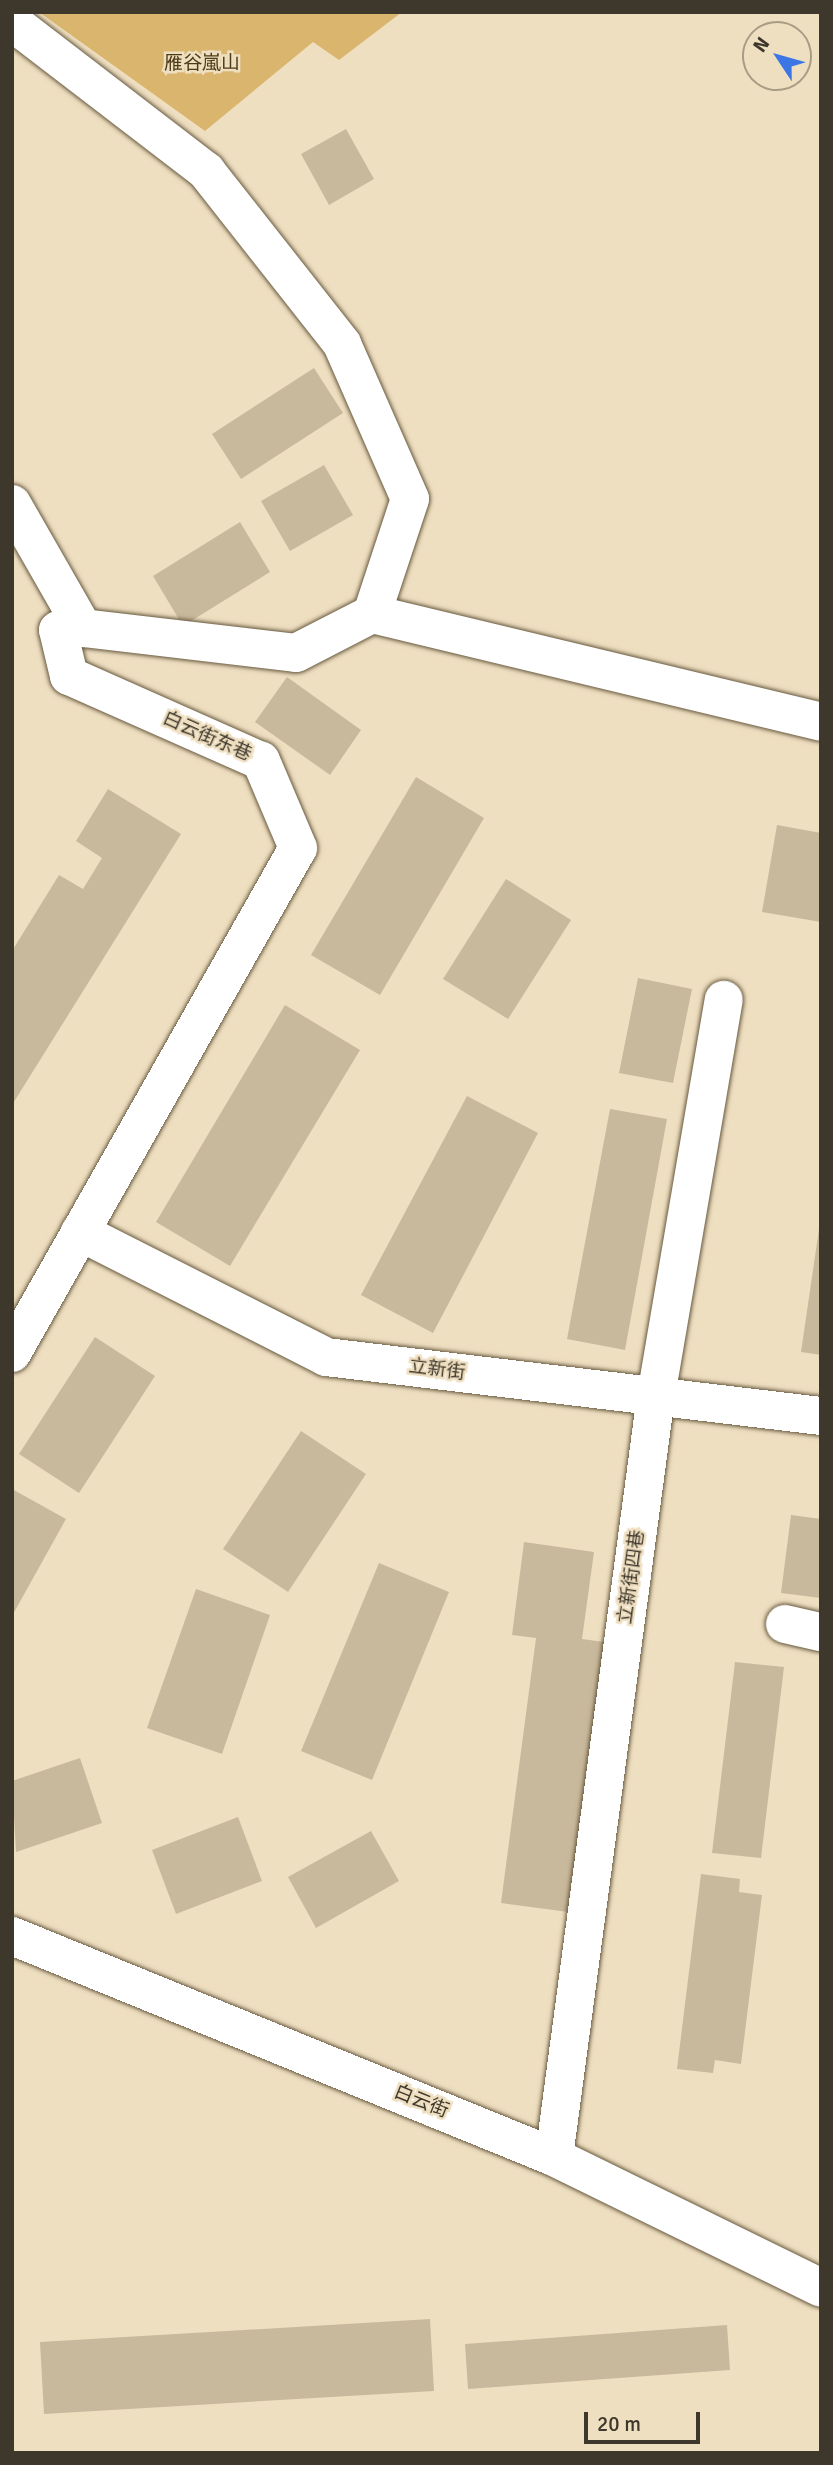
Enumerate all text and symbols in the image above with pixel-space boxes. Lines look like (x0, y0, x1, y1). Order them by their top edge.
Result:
north arrow (742, 21, 812, 91)
text: N (748, 32, 775, 57)
park label: 雁谷嵐山 (164, 53, 240, 75)
street label: 白云街东巷 (159, 707, 255, 767)
street label: 立新街 (407, 1355, 467, 1385)
street label: 立新街四巷 (614, 1528, 650, 1626)
street label: 白云街 (390, 2081, 452, 2123)
scale bar (588, 2398, 704, 2442)
text: 20 m (597, 2411, 641, 2437)

